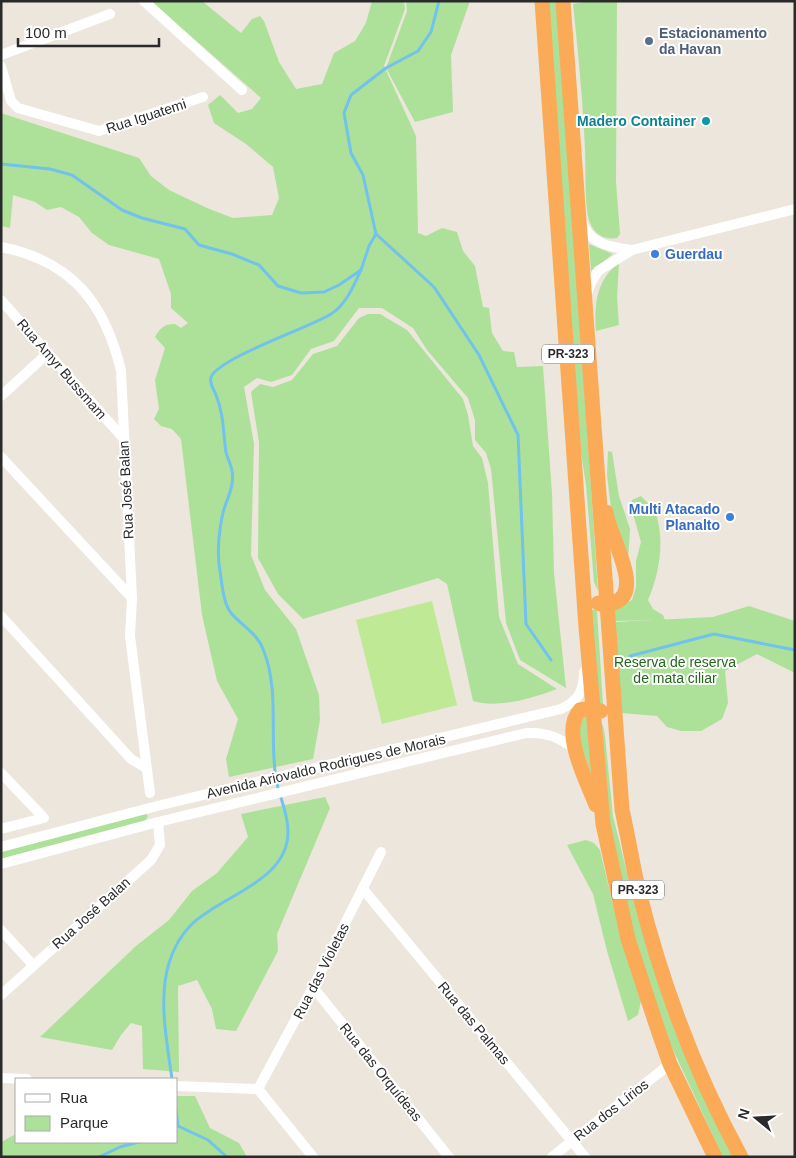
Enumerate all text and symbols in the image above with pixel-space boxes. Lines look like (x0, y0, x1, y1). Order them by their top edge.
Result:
scale bar (18, 15, 159, 47)
text: 100 m (25, 24, 67, 41)
place label: Estacionamento da Havan (659, 25, 767, 57)
marker: Estacionamento da Havan (643, 35, 655, 47)
street label: Rua Iguatemi (104, 96, 188, 136)
place label: Madero Container (577, 113, 697, 129)
marker: Madero Container (700, 115, 712, 127)
place label: Guerdau (665, 246, 723, 262)
marker: Guerdau (649, 248, 661, 260)
street label: Rua Amyr Bussmam (14, 316, 110, 422)
road number: PR-323 (542, 344, 594, 364)
street label: Rua José Balan (115, 440, 137, 540)
place label: Multi Atacado Planalto (629, 501, 720, 533)
marker: Multi Atacado Planalto (724, 511, 736, 523)
park label: Reserva de reserva de mata ciliar (614, 654, 736, 686)
street label: Avenida Ariovaldo Rodrigues de Morais (205, 731, 447, 801)
street label: Rua José Balan (49, 874, 133, 952)
road number: PR-323 (612, 880, 664, 900)
street label: Rua das Violetas (290, 920, 352, 1022)
street label: Rua das Palmas (435, 979, 513, 1067)
street label: Rua das Orquídeas (337, 1020, 425, 1124)
street label: Rua dos Lírios (571, 1076, 651, 1144)
legend (15, 1078, 178, 1143)
text: Rua (60, 1089, 88, 1106)
north arrow (731, 1093, 781, 1143)
text: N (734, 1107, 753, 1121)
text: Parque (60, 1114, 108, 1131)

